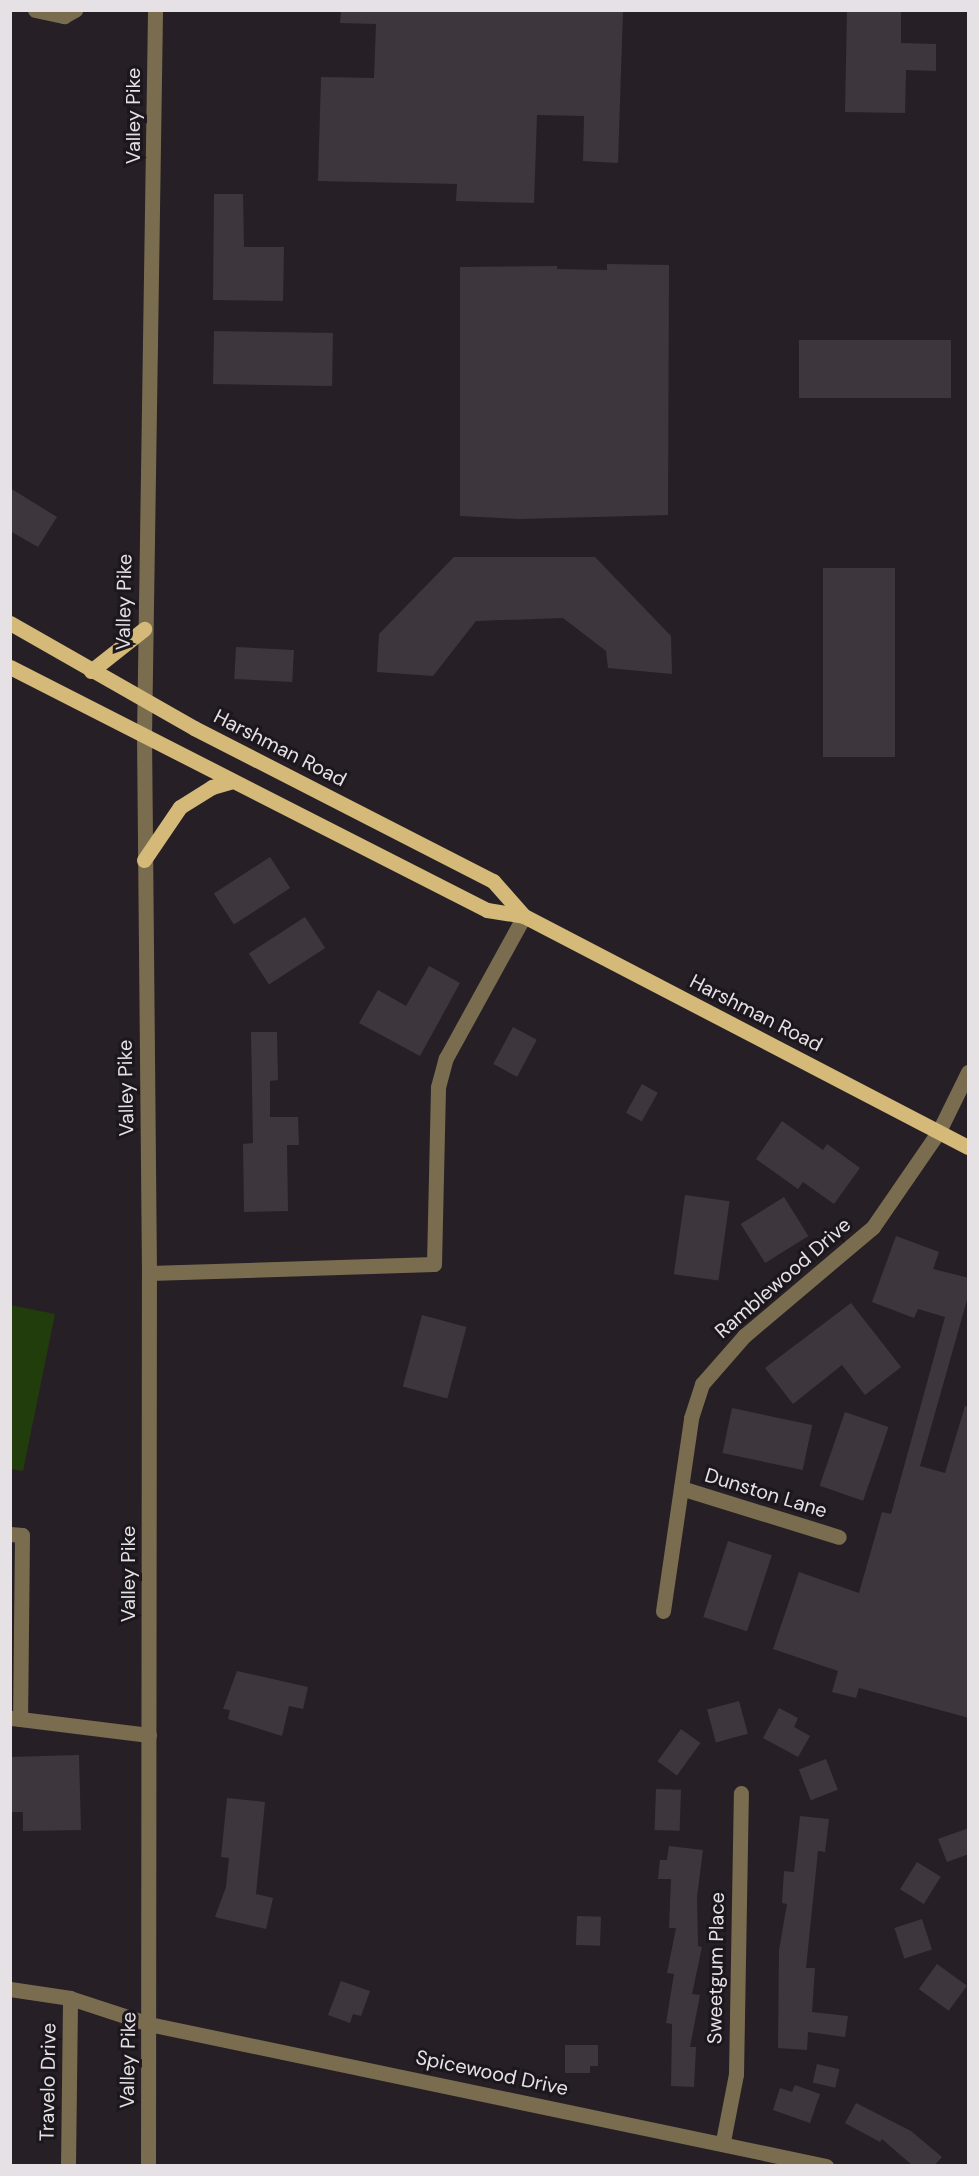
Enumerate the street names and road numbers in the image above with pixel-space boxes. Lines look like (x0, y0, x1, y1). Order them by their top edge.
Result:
street label: Valley Pike (121, 68, 145, 164)
street label: Valley Pike (111, 554, 137, 650)
street label: Harshman Road (210, 704, 350, 792)
street label: Harshman Road (686, 969, 826, 1057)
street label: Valley Pike (113, 1040, 139, 1136)
street label: Ramblewood Drive (710, 1213, 856, 1343)
street label: Dunston Lane (702, 1463, 830, 1523)
street label: Valley Pike (116, 1526, 140, 1622)
street label: Sweetgum Place (703, 1892, 729, 2044)
street label: Valley Pike (115, 2012, 141, 2108)
street label: Travelo Drive (35, 2023, 61, 2141)
street label: Spicewood Drive (414, 2045, 570, 2101)

